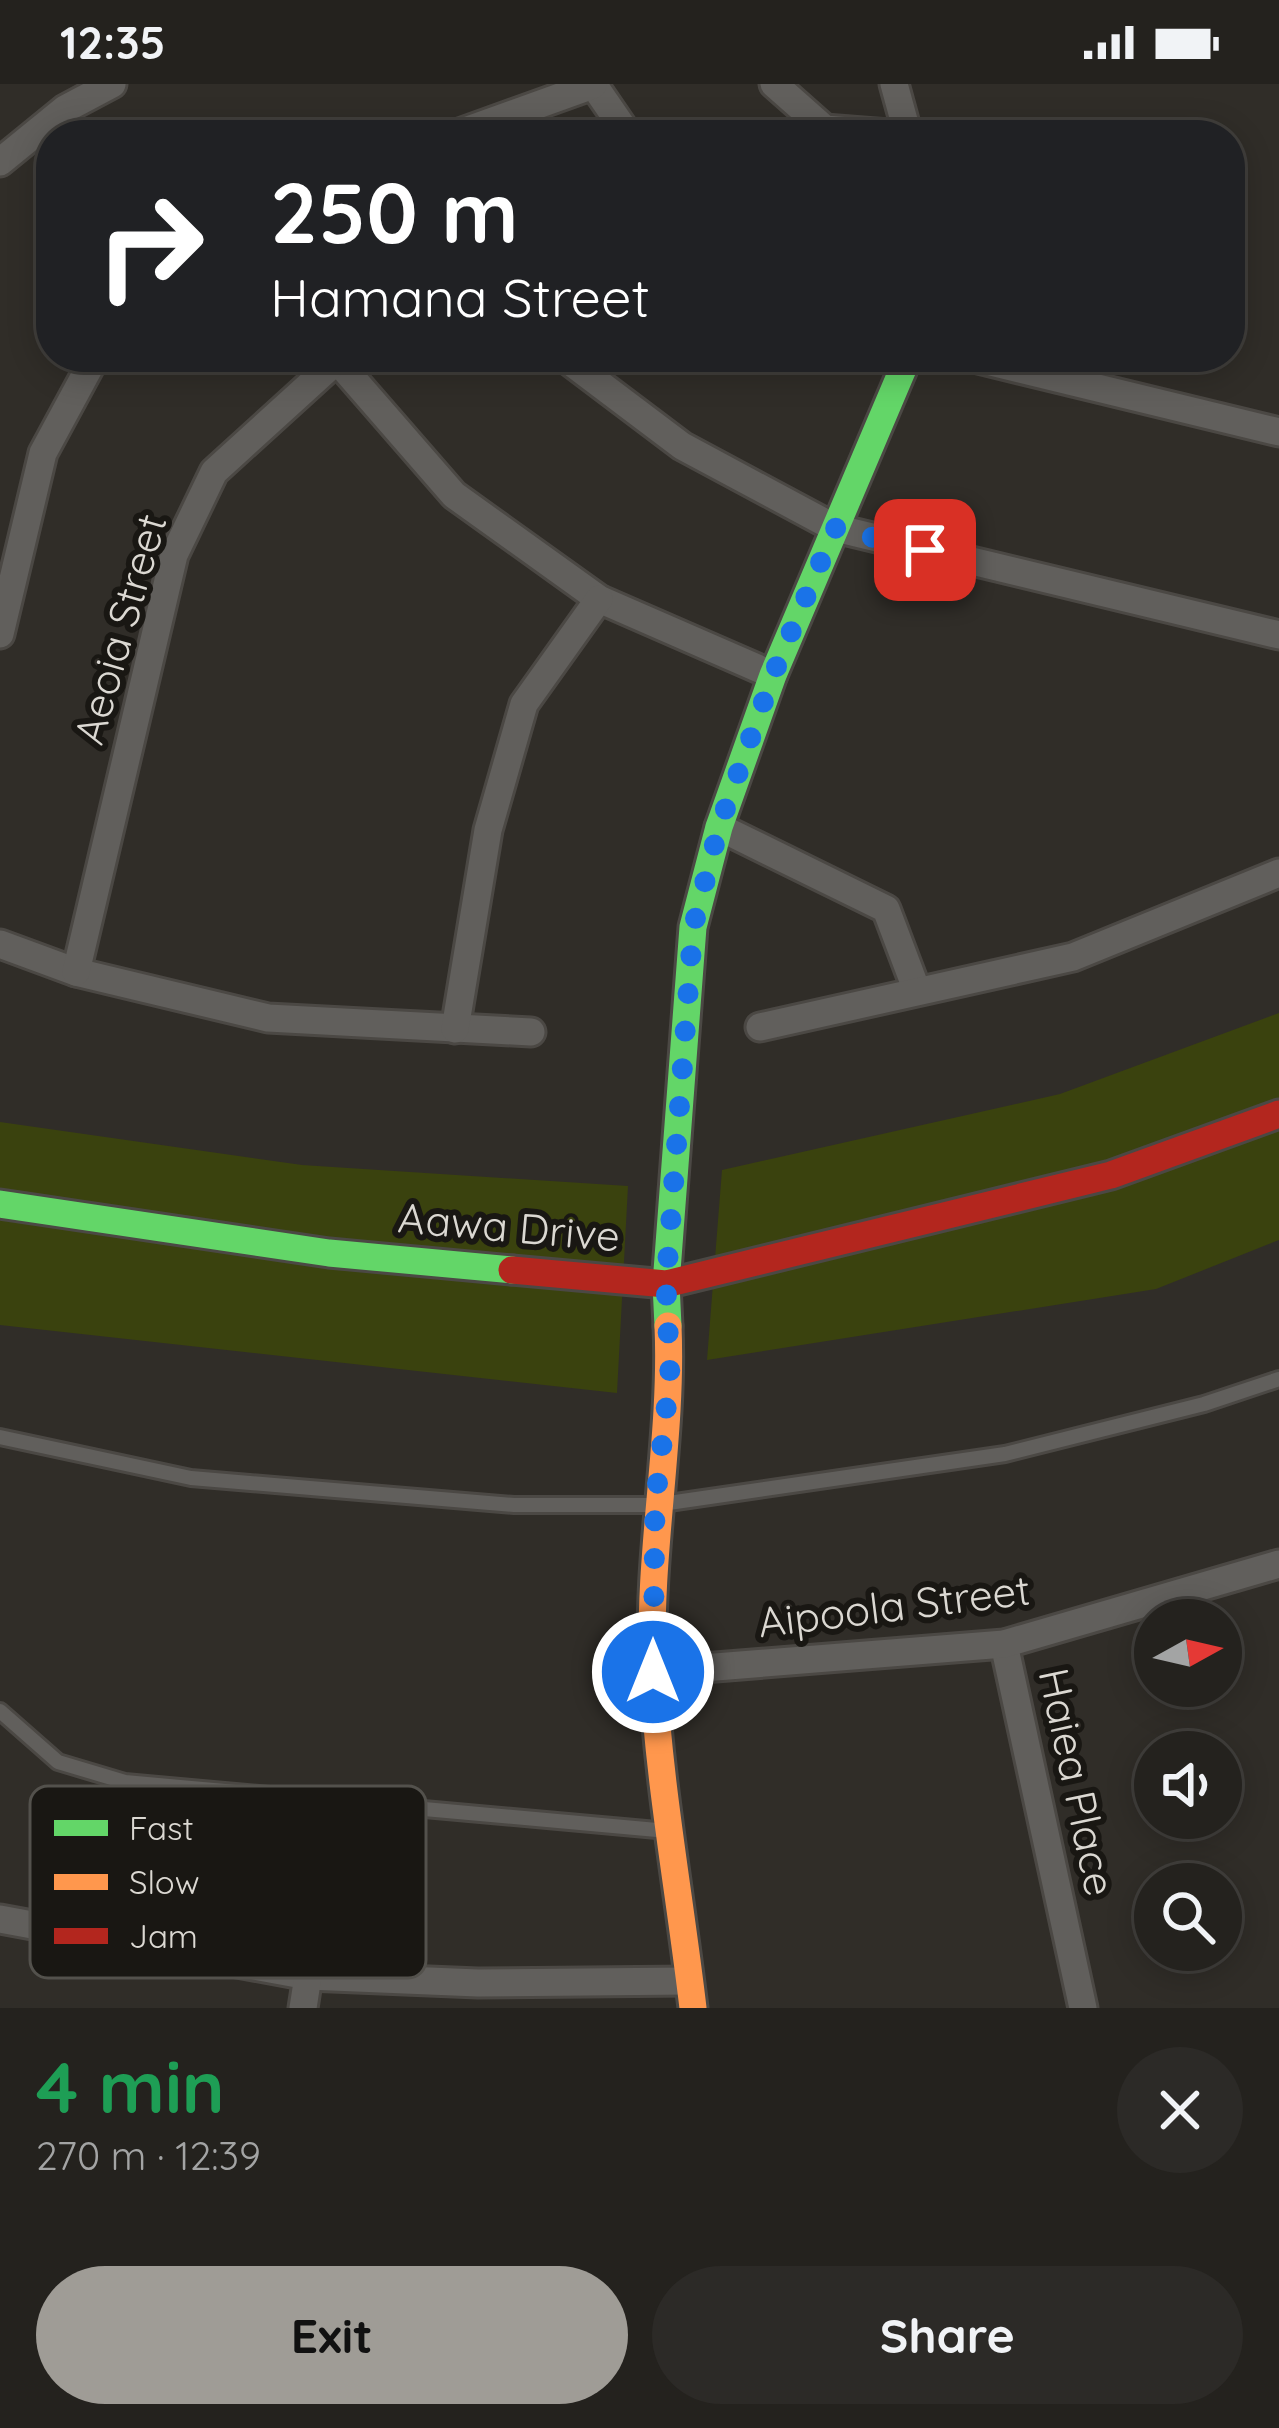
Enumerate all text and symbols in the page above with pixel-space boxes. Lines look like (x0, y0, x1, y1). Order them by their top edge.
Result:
text: 12:35 (60, 14, 165, 70)
text: 250 m (270, 159, 519, 264)
icon: right (72, 168, 228, 324)
text: Hamana Street (270, 263, 650, 331)
pin (874, 499, 976, 601)
street label: Aeoia Street (61, 508, 178, 750)
icon: arrive (892, 517, 958, 583)
street label: Aawa Drive (396, 1190, 622, 1263)
street label: Aipoola Street (755, 1563, 1033, 1648)
north arrow (1134, 1599, 1242, 1707)
map controls (1134, 1599, 1242, 1971)
position arrow (590, 1609, 716, 1735)
street label: Haiea Place (1028, 1663, 1127, 1900)
button: sound (1134, 1731, 1242, 1839)
legend (30, 1786, 426, 1978)
text: Fast (129, 1807, 194, 1848)
text: Slow (129, 1861, 200, 1902)
button: search (1134, 1863, 1242, 1971)
text: Jam (129, 1915, 198, 1956)
text: 4 min (36, 2041, 225, 2131)
button: close (1117, 2047, 1243, 2173)
text: 270 m · 12:39 (36, 2131, 261, 2180)
button: Exit (36, 2266, 628, 2404)
button: Share (652, 2266, 1243, 2404)

